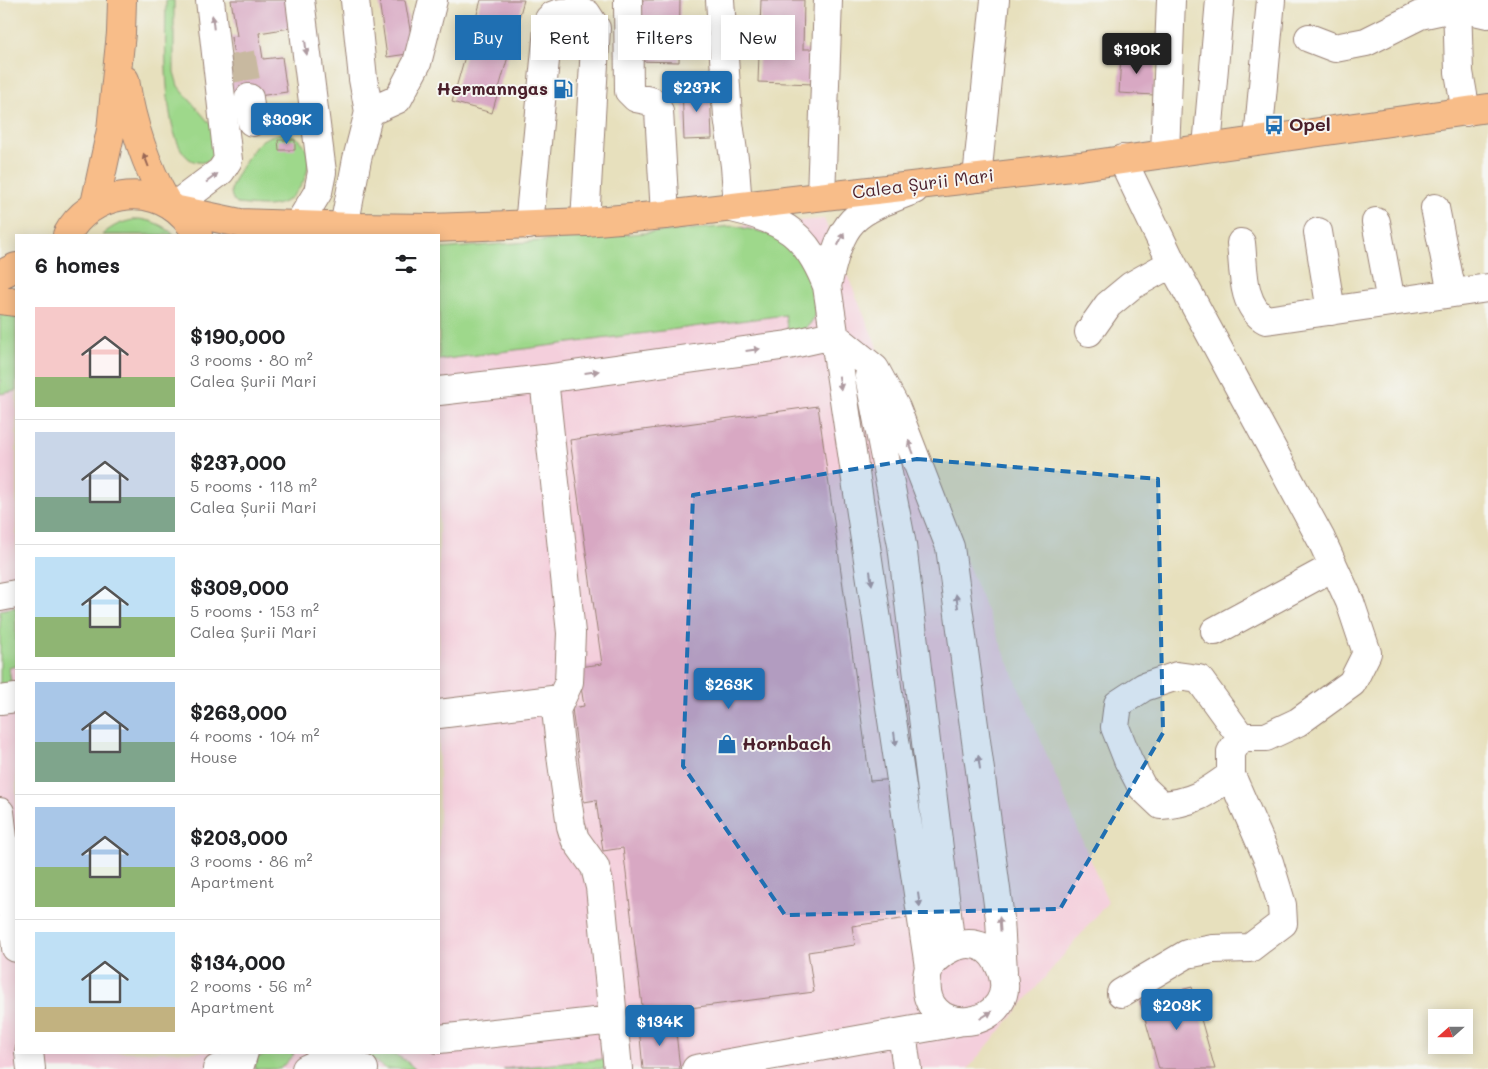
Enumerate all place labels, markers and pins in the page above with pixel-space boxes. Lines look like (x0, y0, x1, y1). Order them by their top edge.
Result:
pin: $190K (1102, 32, 1172, 75)
pin: $237K (662, 70, 732, 113)
place label: Hermanngas (437, 76, 548, 100)
fuel station icon: Hermanngas (552, 78, 574, 100)
pin: $309K (252, 102, 322, 145)
place label: Opel (1289, 112, 1331, 136)
bus stop icon: Opel (1263, 114, 1285, 136)
pin: $263K (694, 668, 764, 710)
place label: Hornbach (742, 731, 831, 755)
shop icon: Hornbach (716, 733, 738, 755)
pin: $203K (1142, 988, 1212, 1031)
pin: $134K (625, 1004, 695, 1047)

